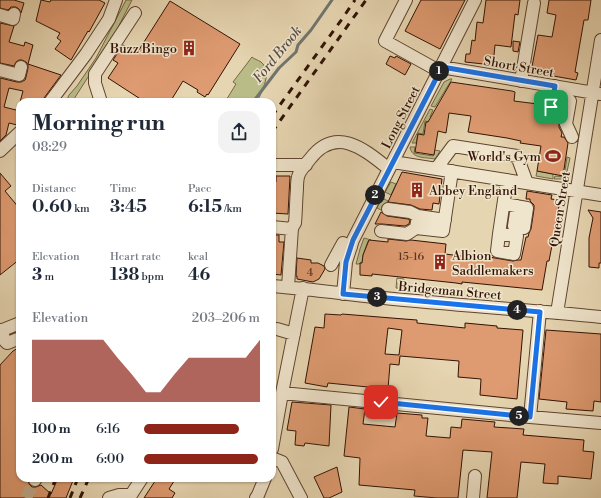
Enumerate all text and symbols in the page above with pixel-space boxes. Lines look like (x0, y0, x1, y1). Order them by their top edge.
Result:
water label: Ford Brook (249, 22, 306, 87)
building icon: Buzz Bingo (180, 39, 198, 57)
place label: Buzz Bingo (109, 41, 177, 57)
street label: Short Street (482, 53, 556, 81)
pin: 1 (429, 61, 449, 81)
text: 1 (436, 64, 442, 78)
street label: Long Street (378, 83, 424, 152)
pin (534, 90, 568, 124)
icon: arrive (540, 96, 562, 118)
text: Morning run (32, 110, 165, 137)
button: share (218, 111, 260, 153)
text: 08:29 (32, 139, 67, 155)
sports icon: World's Gym (544, 147, 562, 165)
place label: World's Gym (467, 149, 542, 165)
street label: Queen Street (546, 170, 574, 248)
building icon: Abbey England (408, 181, 426, 199)
text: Distance (32, 182, 76, 196)
text: Time (110, 182, 137, 196)
text: Pace (188, 182, 212, 196)
place label: Abbey England (428, 183, 518, 199)
pin: 2 (365, 185, 385, 205)
text: 2 (372, 188, 378, 202)
text: 0.60 (32, 196, 72, 218)
text: 3:45 (110, 196, 147, 218)
text: 6:15 (188, 196, 222, 218)
text: km (72, 202, 90, 216)
text: /km (222, 202, 242, 216)
place label: Albion Saddlemakers (451, 248, 534, 279)
text: Elevation (32, 250, 80, 264)
text: Heart rate (110, 250, 161, 264)
text: kcal (188, 250, 208, 264)
house number: 15-16 (398, 250, 424, 264)
building icon: Albion Saddlemakers (431, 253, 449, 271)
text: 3 (32, 264, 42, 286)
text: 138 (110, 264, 139, 286)
text: 46 (188, 264, 210, 286)
house number: 4 (307, 266, 314, 280)
text: m (42, 270, 54, 284)
text: bpm (139, 270, 164, 284)
street label: Bridgeman Street (397, 278, 503, 304)
pin: 3 (367, 287, 387, 307)
text: 3 (374, 290, 380, 304)
pin: 4 (507, 300, 527, 320)
text: 4 (513, 303, 521, 317)
text: Elevation (32, 310, 88, 326)
text: 203–206 m (192, 310, 260, 326)
pin (364, 385, 398, 419)
icon: check (370, 391, 392, 413)
pin: 5 (509, 406, 529, 426)
text: 5 (516, 409, 522, 423)
text: 100 m (32, 421, 71, 437)
text: 6:16 (96, 421, 120, 437)
text: 200 m (32, 451, 73, 467)
text: 6:00 (96, 451, 124, 467)

